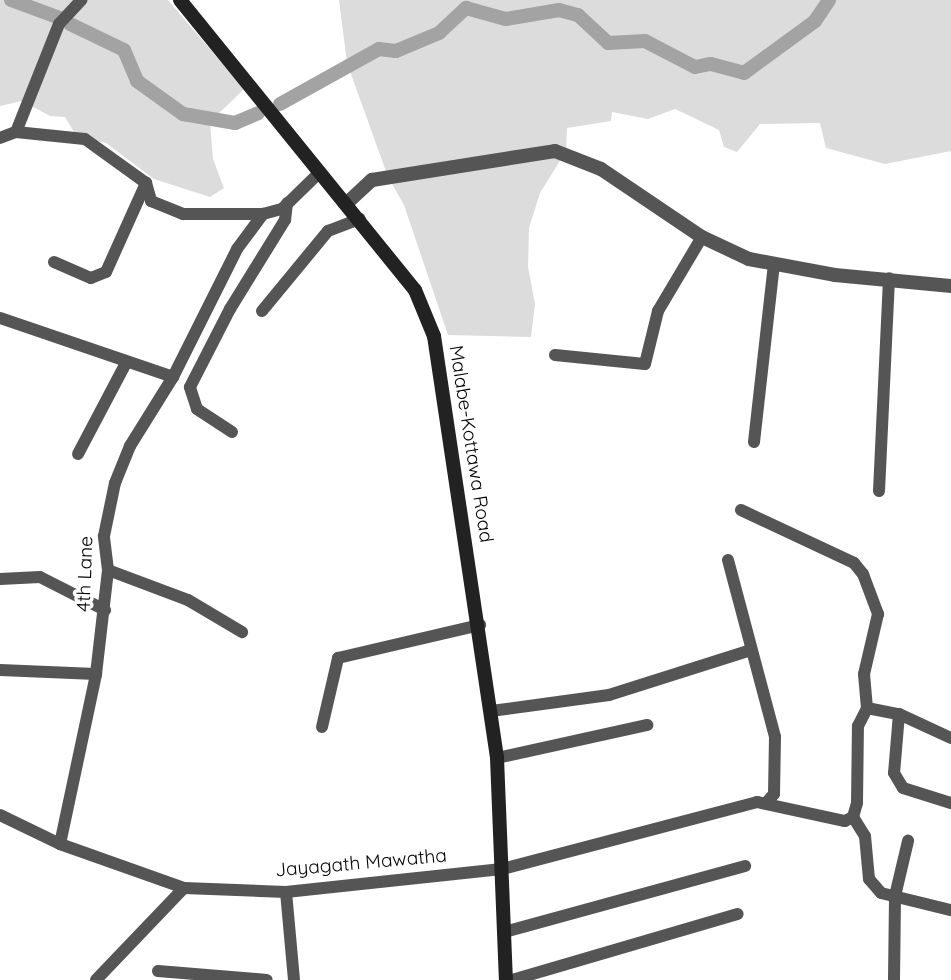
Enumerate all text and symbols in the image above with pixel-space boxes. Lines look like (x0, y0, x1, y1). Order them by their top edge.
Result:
street label: Malabe-Kottawa Road (444, 344, 498, 544)
street label: 4th Lane (72, 536, 98, 612)
street label: Jayagath Mawatha (274, 844, 448, 882)

